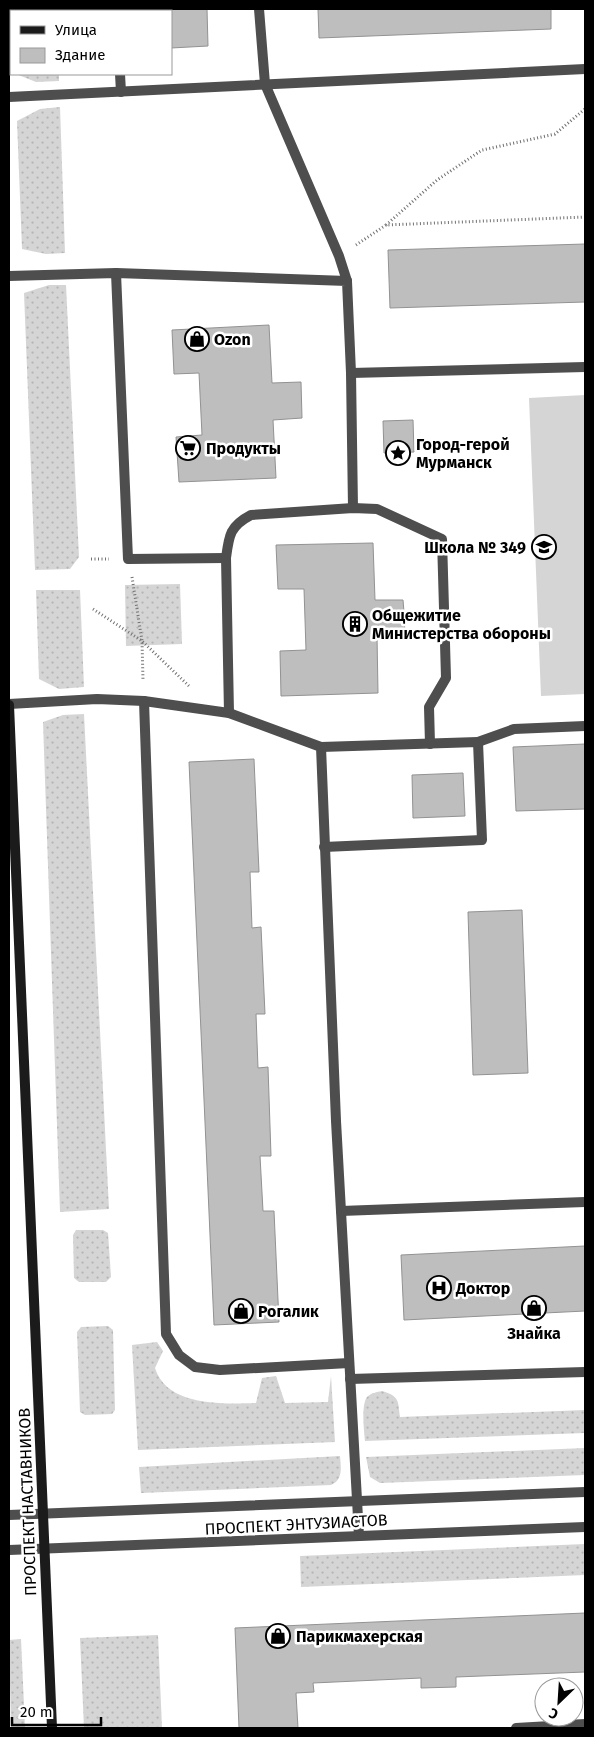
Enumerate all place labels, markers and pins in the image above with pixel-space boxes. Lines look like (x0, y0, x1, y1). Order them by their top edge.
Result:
shop icon: Ozon (184, 326, 210, 352)
place label: Ozon (214, 330, 251, 349)
supermarket icon: Продукты (175, 435, 201, 461)
place label: Город-герой Мурманск (416, 435, 510, 472)
place label: Продукты (206, 439, 281, 458)
place icon: Город-герой Мурманск (385, 440, 411, 466)
school or university icon: Школа № 349 (531, 534, 557, 560)
place label: Школа № 349 (424, 538, 526, 557)
place label: Общежитие Министерства обороны (372, 606, 551, 643)
building icon: Общежитие Министерства обороны (342, 611, 368, 637)
hospital icon: Доктор (426, 1275, 452, 1301)
place label: Доктор (455, 1279, 510, 1298)
shop icon: Знайка (521, 1295, 547, 1321)
shop icon: Рогалик (228, 1298, 254, 1324)
place label: Рогалик (258, 1302, 319, 1321)
place label: Знайка (506, 1324, 561, 1343)
shop icon: Парикмахерская (265, 1623, 291, 1649)
place label: Парикмахерская (296, 1627, 423, 1646)

